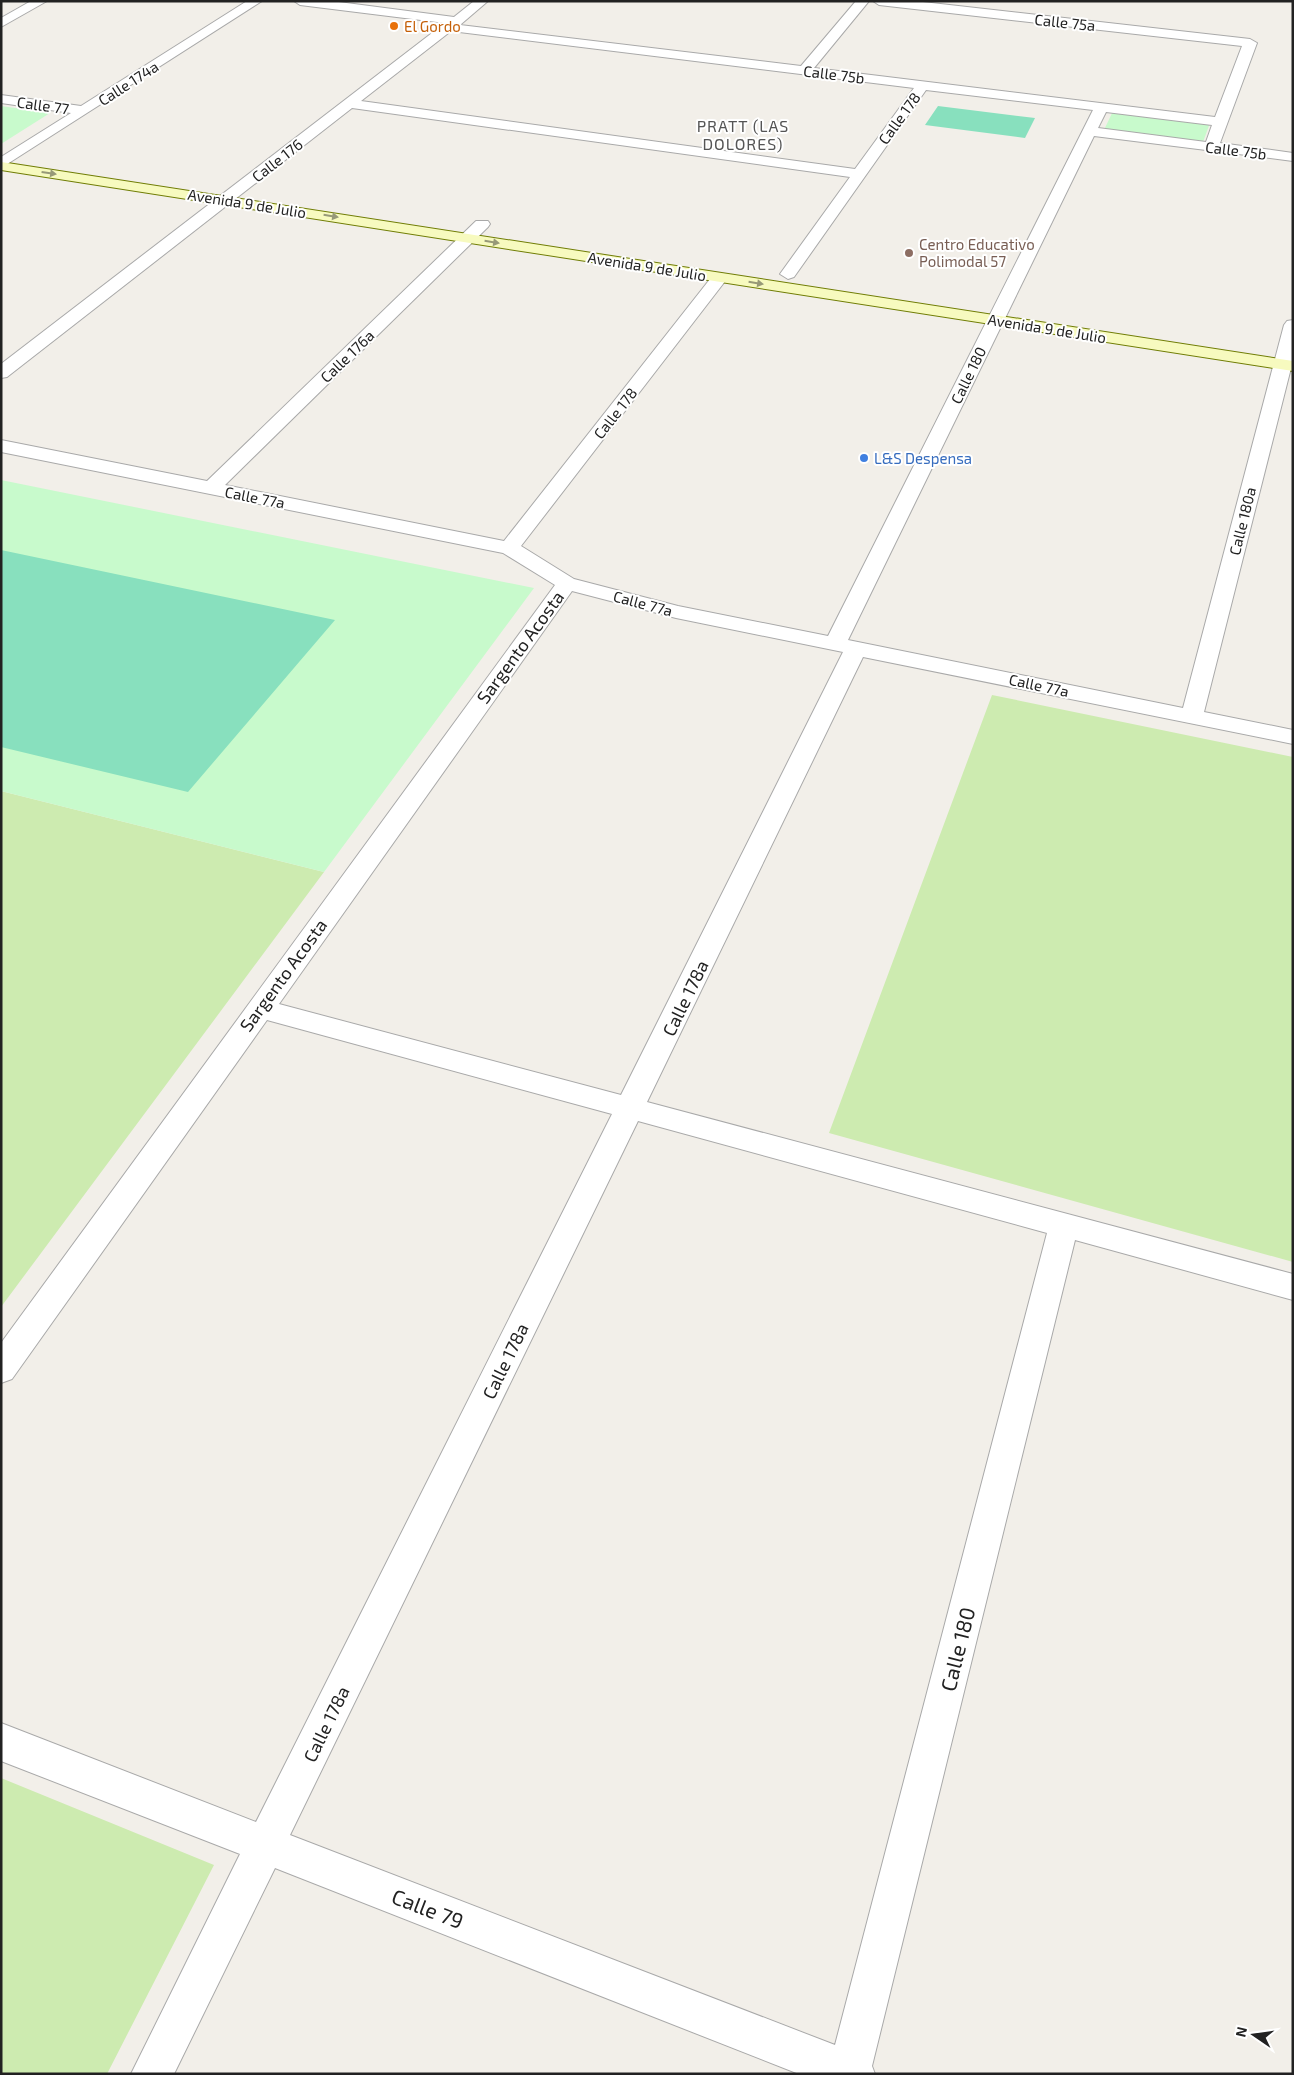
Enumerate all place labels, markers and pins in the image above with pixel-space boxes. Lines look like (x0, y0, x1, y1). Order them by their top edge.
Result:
place label: El Gordo (404, 17, 461, 35)
marker: El Gordo (388, 20, 400, 32)
place label: Centro Educativo Polimodal 57 (919, 235, 1035, 270)
marker: Centro Educativo Polimodal 57 (903, 247, 915, 259)
place label: L&S Despensa (874, 449, 972, 467)
marker: L&S Despensa (858, 452, 870, 464)

